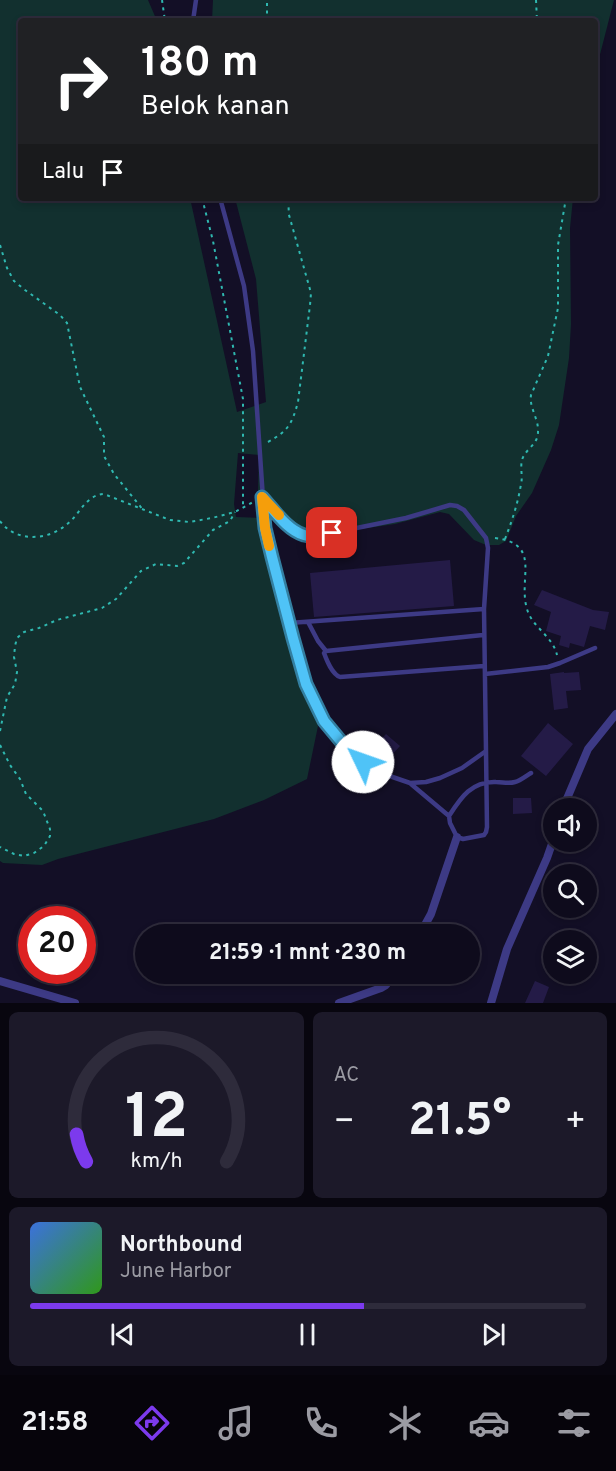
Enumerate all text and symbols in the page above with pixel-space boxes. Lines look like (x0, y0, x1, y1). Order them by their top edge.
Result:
text: 180 m (141, 38, 258, 91)
icon: right (42, 42, 120, 120)
text: Belok kanan (141, 90, 290, 124)
icon: arrive (96, 156, 129, 189)
text: Lalu (42, 159, 84, 186)
pin (306, 507, 357, 558)
icon: arrive (315, 516, 348, 549)
position arrow (331, 730, 395, 794)
map controls (543, 798, 597, 984)
button: sound (543, 798, 597, 852)
button: search (543, 864, 597, 918)
speed limit sign: 20 (18, 906, 96, 984)
button: layers (543, 930, 597, 984)
text: 21:59 · 1 mnt · 230 m (209, 940, 406, 967)
text: AC (334, 1063, 359, 1089)
text: 12 (125, 1081, 188, 1160)
text: 21.5° (408, 1094, 511, 1151)
text: − (334, 1102, 355, 1144)
text: + (565, 1102, 586, 1144)
text: km/h (130, 1148, 182, 1175)
text: Northbound (120, 1232, 243, 1259)
text: June Harbor (120, 1259, 232, 1285)
icon: previous (106, 1318, 139, 1351)
icon: pause (291, 1318, 324, 1351)
icon: next (477, 1318, 510, 1351)
icon: directions (131, 1402, 173, 1444)
icon: music (215, 1402, 257, 1444)
icon: phone (300, 1402, 342, 1444)
icon: climate (384, 1402, 426, 1444)
icon: car (468, 1402, 510, 1444)
icon: filters (553, 1402, 595, 1444)
text: 21:58 (21, 1406, 89, 1440)

